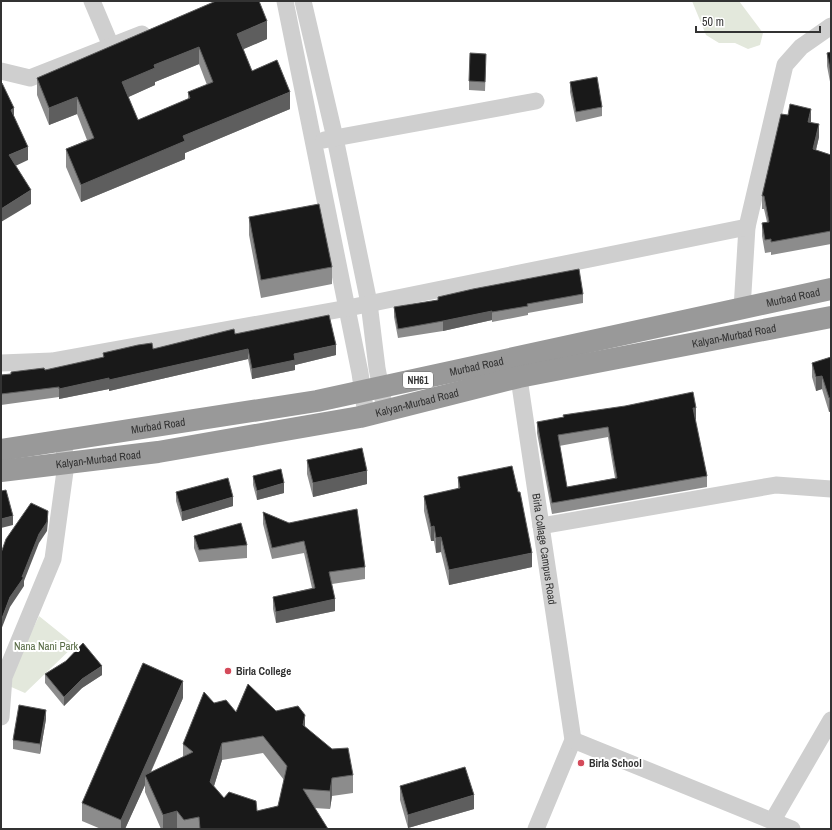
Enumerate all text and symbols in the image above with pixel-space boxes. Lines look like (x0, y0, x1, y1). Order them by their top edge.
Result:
scale bar (696, 8, 820, 34)
text: 50 m (702, 14, 724, 30)
street label: Murbad Road (765, 285, 821, 310)
street label: Kalyan-Murbad Road (691, 321, 777, 351)
street label: Murbad Road (448, 354, 505, 379)
road number: NH61 (403, 372, 433, 388)
street label: Kalyan-Murbad Road (374, 385, 460, 420)
street label: Murbad Road (130, 415, 186, 437)
street label: Kalyan-Murbad Road (55, 447, 142, 471)
street label: Birla Collage Campus Road (529, 493, 560, 605)
park label: Nana Nani Park (14, 639, 79, 653)
place label: Birla College (236, 664, 291, 678)
marker: Birla College (223, 666, 233, 676)
place label: Birla School (589, 756, 642, 770)
marker: Birla School (576, 758, 586, 768)

